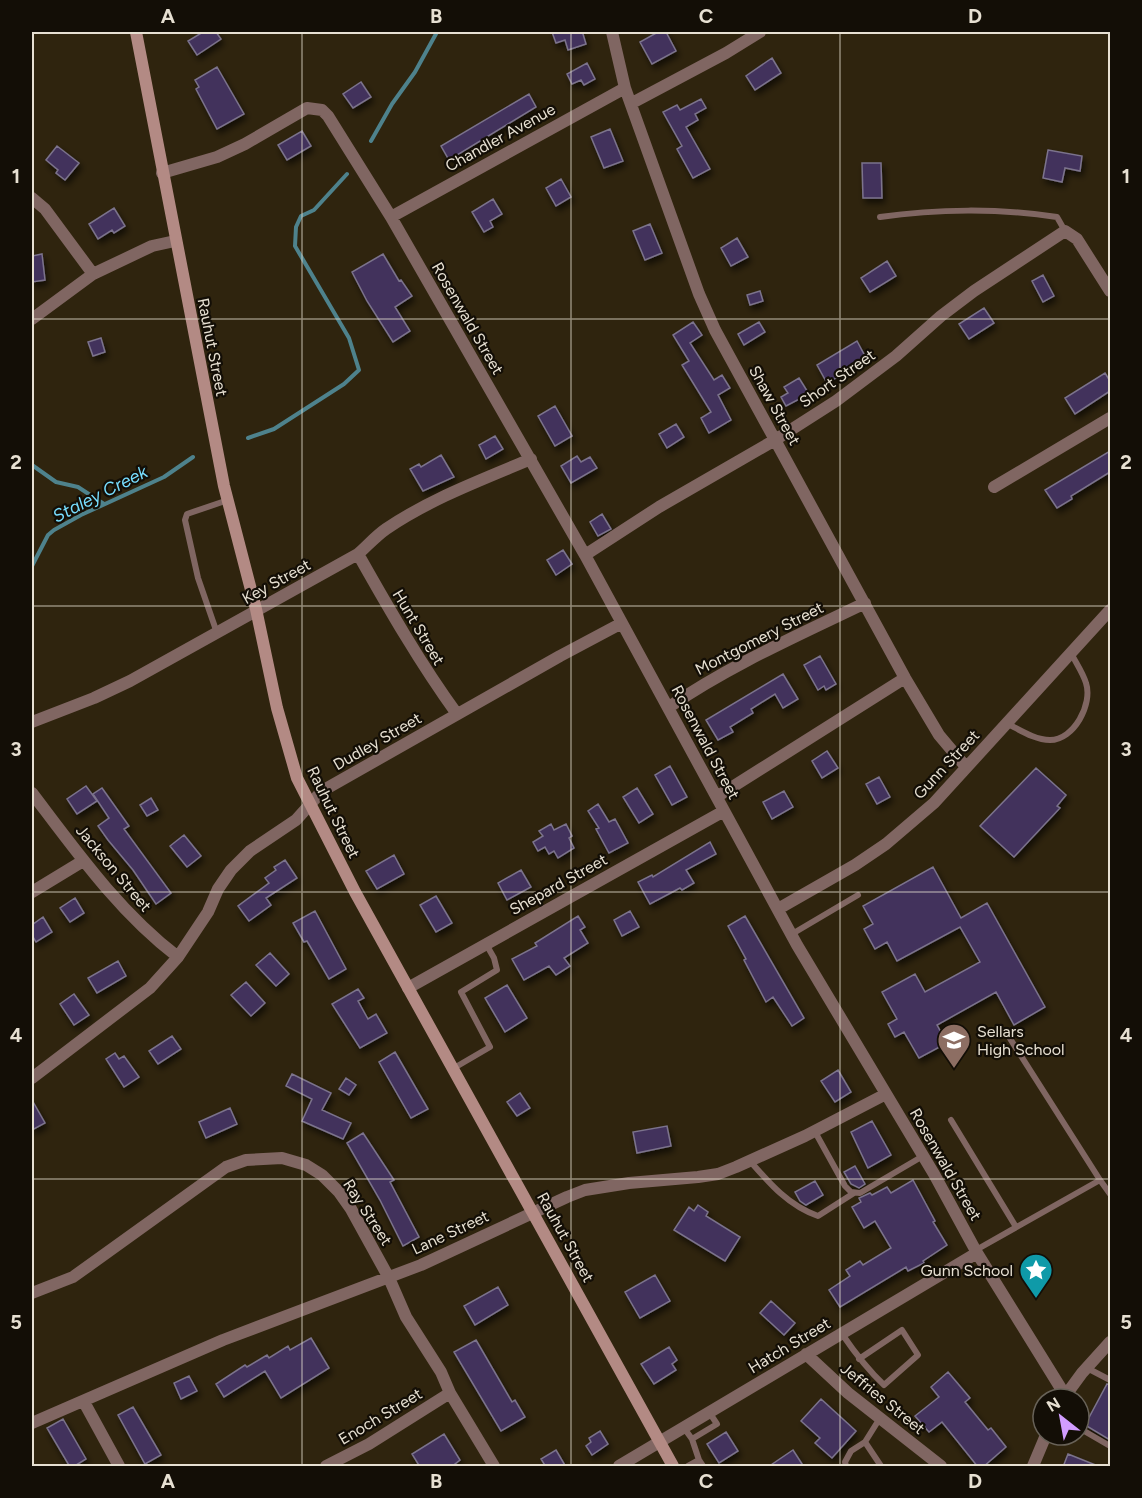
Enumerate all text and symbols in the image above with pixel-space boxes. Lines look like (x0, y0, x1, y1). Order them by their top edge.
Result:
text: A (161, 4, 176, 28)
text: B (430, 4, 442, 28)
text: C (699, 4, 713, 28)
text: D (968, 4, 982, 28)
street label: Chandler Avenue (442, 99, 559, 175)
text: 1 (12, 164, 20, 188)
text: 1 (1122, 164, 1130, 188)
street label: Rosenwald Street (428, 259, 507, 378)
street label: Rauhut Street (194, 296, 231, 398)
street label: Short Street (796, 345, 879, 412)
street label: Shaw Street (745, 362, 804, 448)
text: 2 (10, 450, 22, 474)
text: 2 (1120, 450, 1132, 474)
water label: Staley Creek (49, 460, 152, 527)
street label: Key Street (239, 555, 314, 608)
street label: Hunt Street (389, 586, 449, 668)
street label: Montgomery Street (692, 598, 827, 679)
street label: Rosenwald Street (667, 682, 744, 803)
street label: Dudley Street (330, 709, 425, 774)
street label: Gunn Street (910, 726, 983, 803)
text: 3 (10, 737, 22, 761)
text: 3 (1120, 737, 1132, 761)
street label: Rauhut Street (303, 763, 364, 861)
street label: Jackson Street (72, 821, 155, 916)
street label: Shepard Street (506, 850, 610, 919)
school or university icon: Sellars High School (936, 1022, 972, 1069)
place label: Sellars High School (977, 1022, 1065, 1059)
text: 4 (10, 1023, 23, 1047)
text: 4 (1120, 1023, 1133, 1047)
street label: Rosenwald Street (906, 1105, 985, 1224)
street label: Ray Street (339, 1176, 396, 1249)
street label: Rauhut Street (533, 1189, 598, 1285)
street label: Lane Street (409, 1206, 492, 1259)
place icon: Gunn School (1018, 1252, 1054, 1299)
place label: Gunn School (921, 1261, 1013, 1280)
text: 5 (10, 1310, 22, 1334)
text: 5 (1120, 1310, 1132, 1334)
street label: Hatch Street (745, 1313, 834, 1377)
street label: Jeffries Street (837, 1359, 929, 1438)
street label: Enoch Street (335, 1384, 425, 1449)
north arrow (1031, 1387, 1091, 1447)
text: N (1043, 1393, 1064, 1416)
text: A (161, 1469, 176, 1493)
text: B (430, 1469, 442, 1493)
text: C (699, 1469, 713, 1493)
text: D (968, 1469, 982, 1493)

